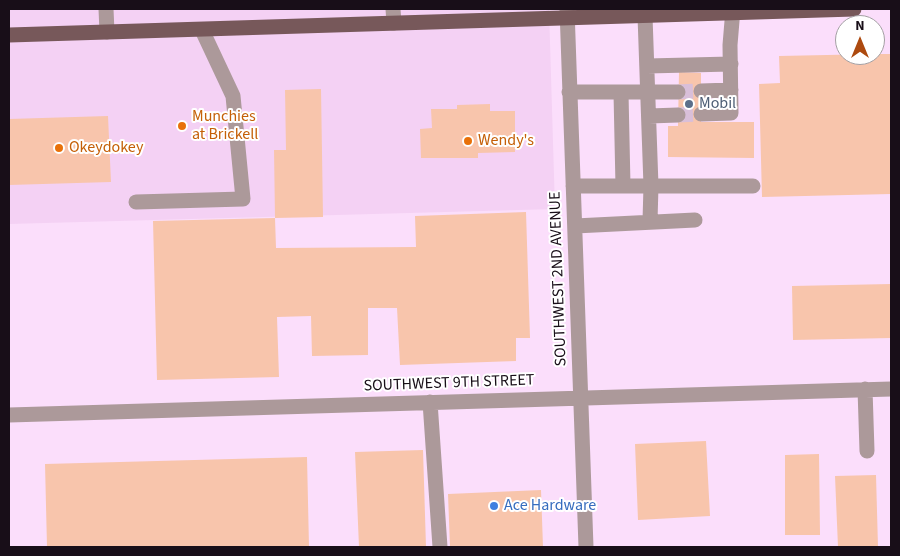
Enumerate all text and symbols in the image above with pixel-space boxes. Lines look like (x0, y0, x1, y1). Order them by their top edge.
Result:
north arrow (835, 15, 885, 65)
text: N (855, 16, 865, 36)
place label: Mobil (699, 94, 736, 114)
marker: Mobil (683, 98, 695, 110)
place label: Munchies at Brickell (192, 107, 258, 145)
marker: Munchies at Brickell (176, 120, 188, 132)
place label: Wendy's (478, 131, 534, 151)
marker: Wendy's (462, 135, 474, 147)
place label: Okeydokey (69, 138, 143, 158)
marker: Okeydokey (53, 142, 65, 154)
street label: SOUTHWEST 2ND AVENUE (546, 191, 572, 367)
street label: SOUTHWEST 9TH STREET (363, 371, 535, 397)
place label: Ace Hardware (504, 496, 596, 516)
marker: Ace Hardware (488, 500, 500, 512)

